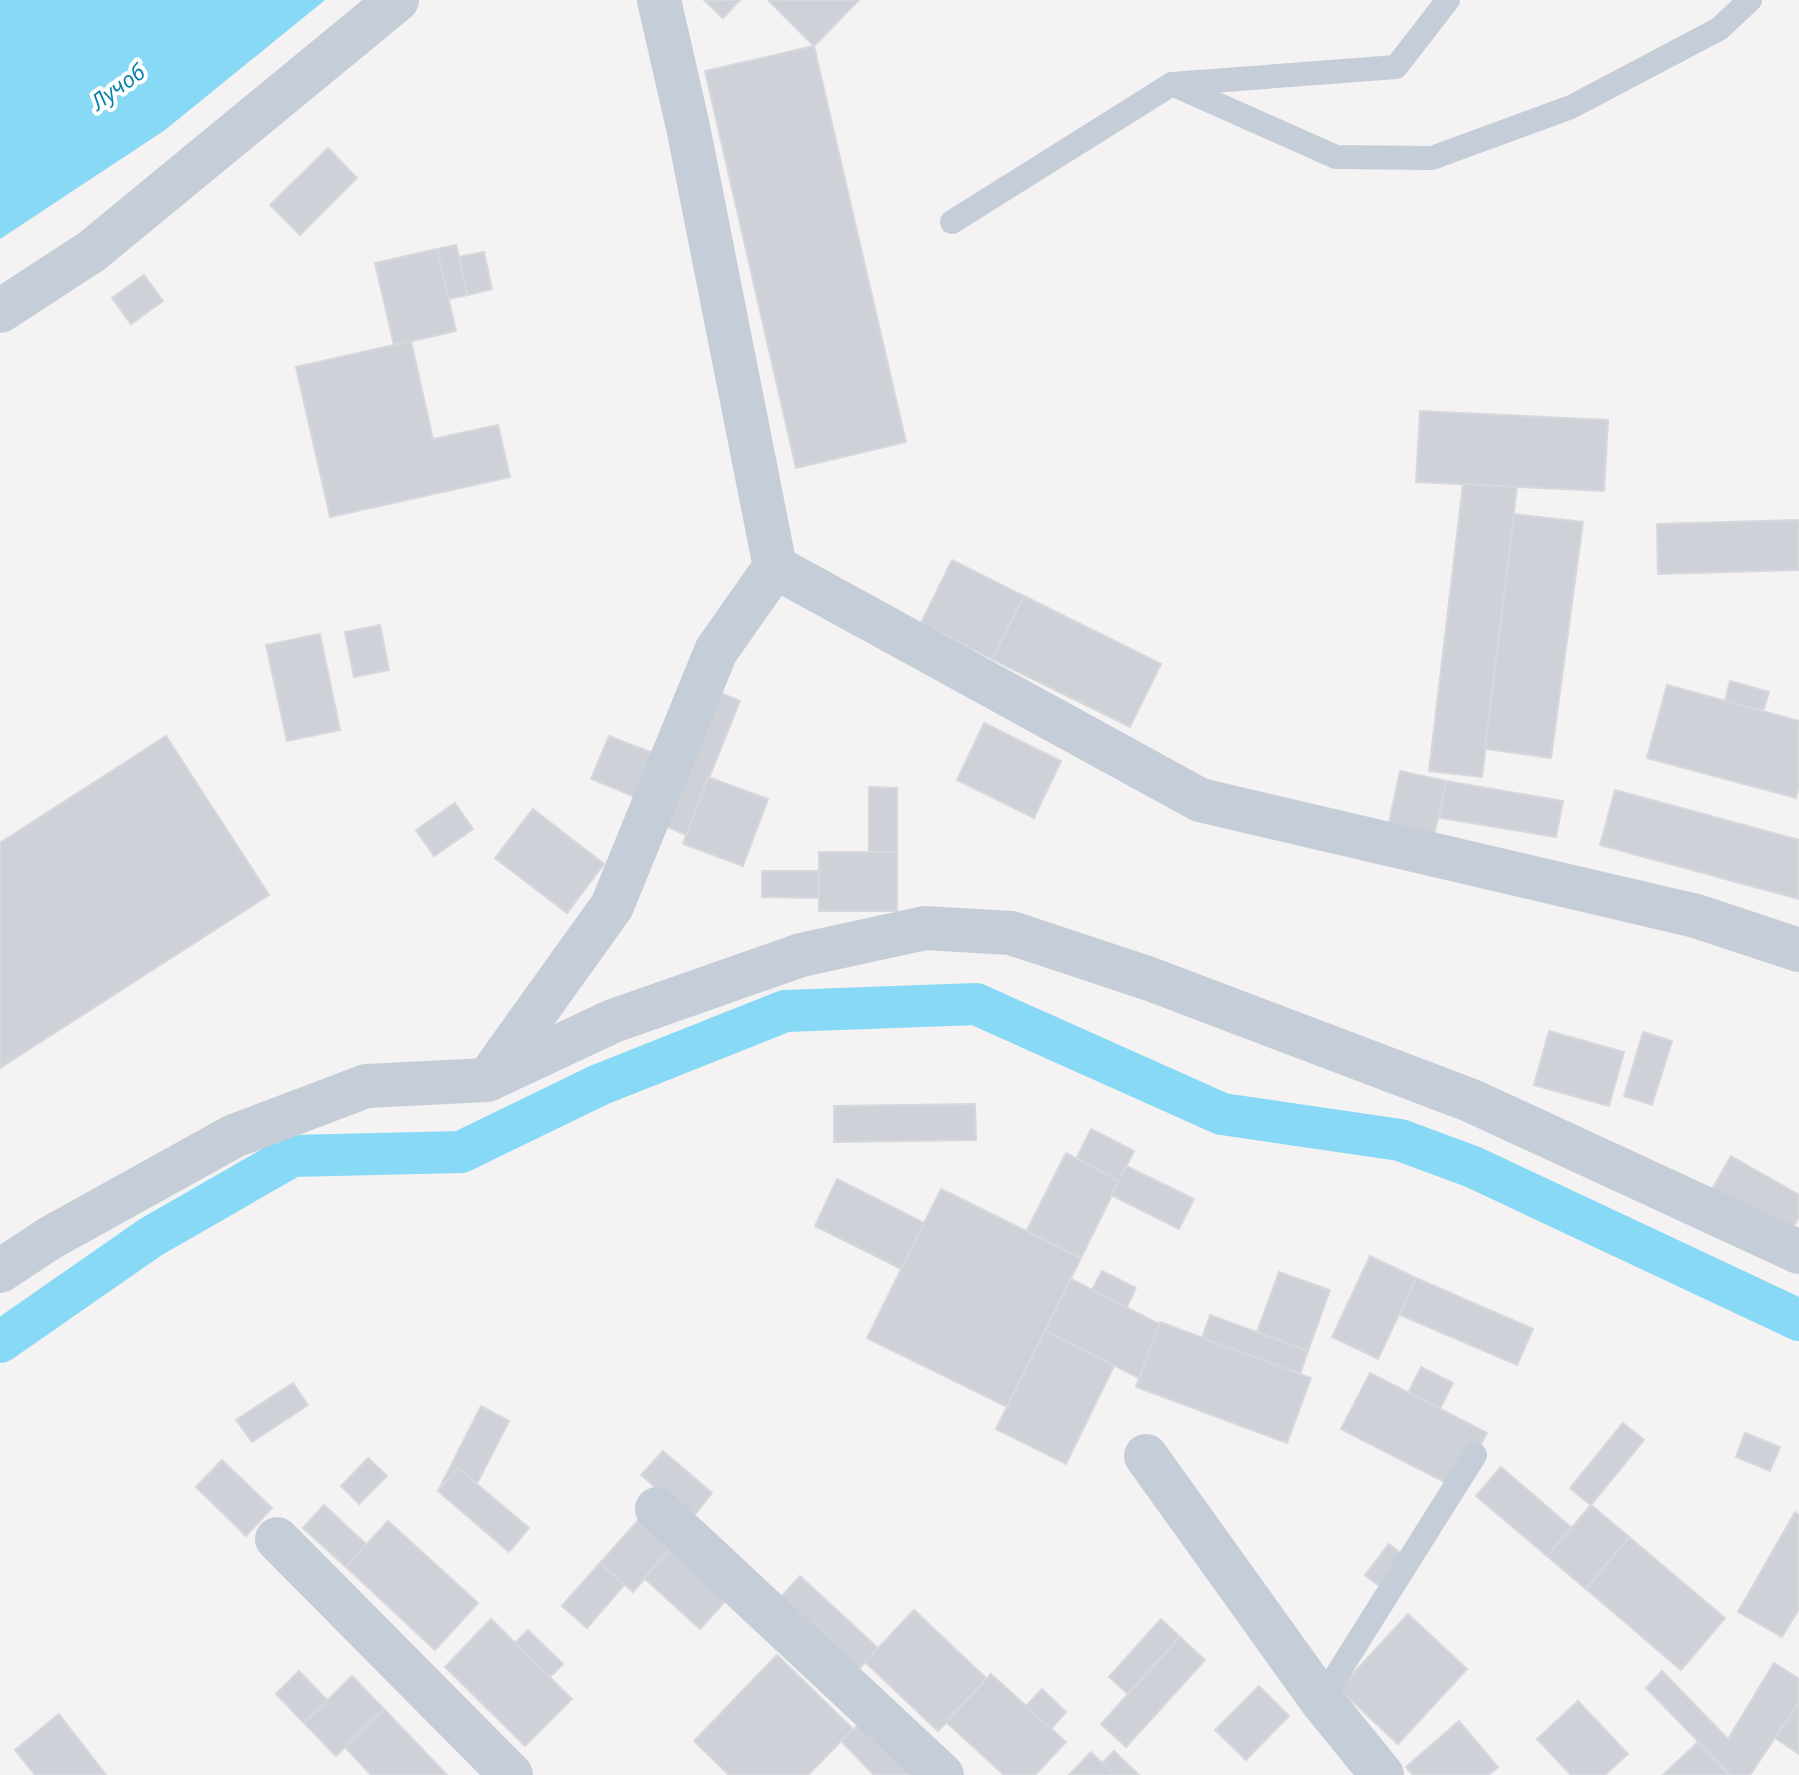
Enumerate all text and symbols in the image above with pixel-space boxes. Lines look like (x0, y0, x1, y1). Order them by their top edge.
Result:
water label: Лучоб (83, 55, 151, 117)

